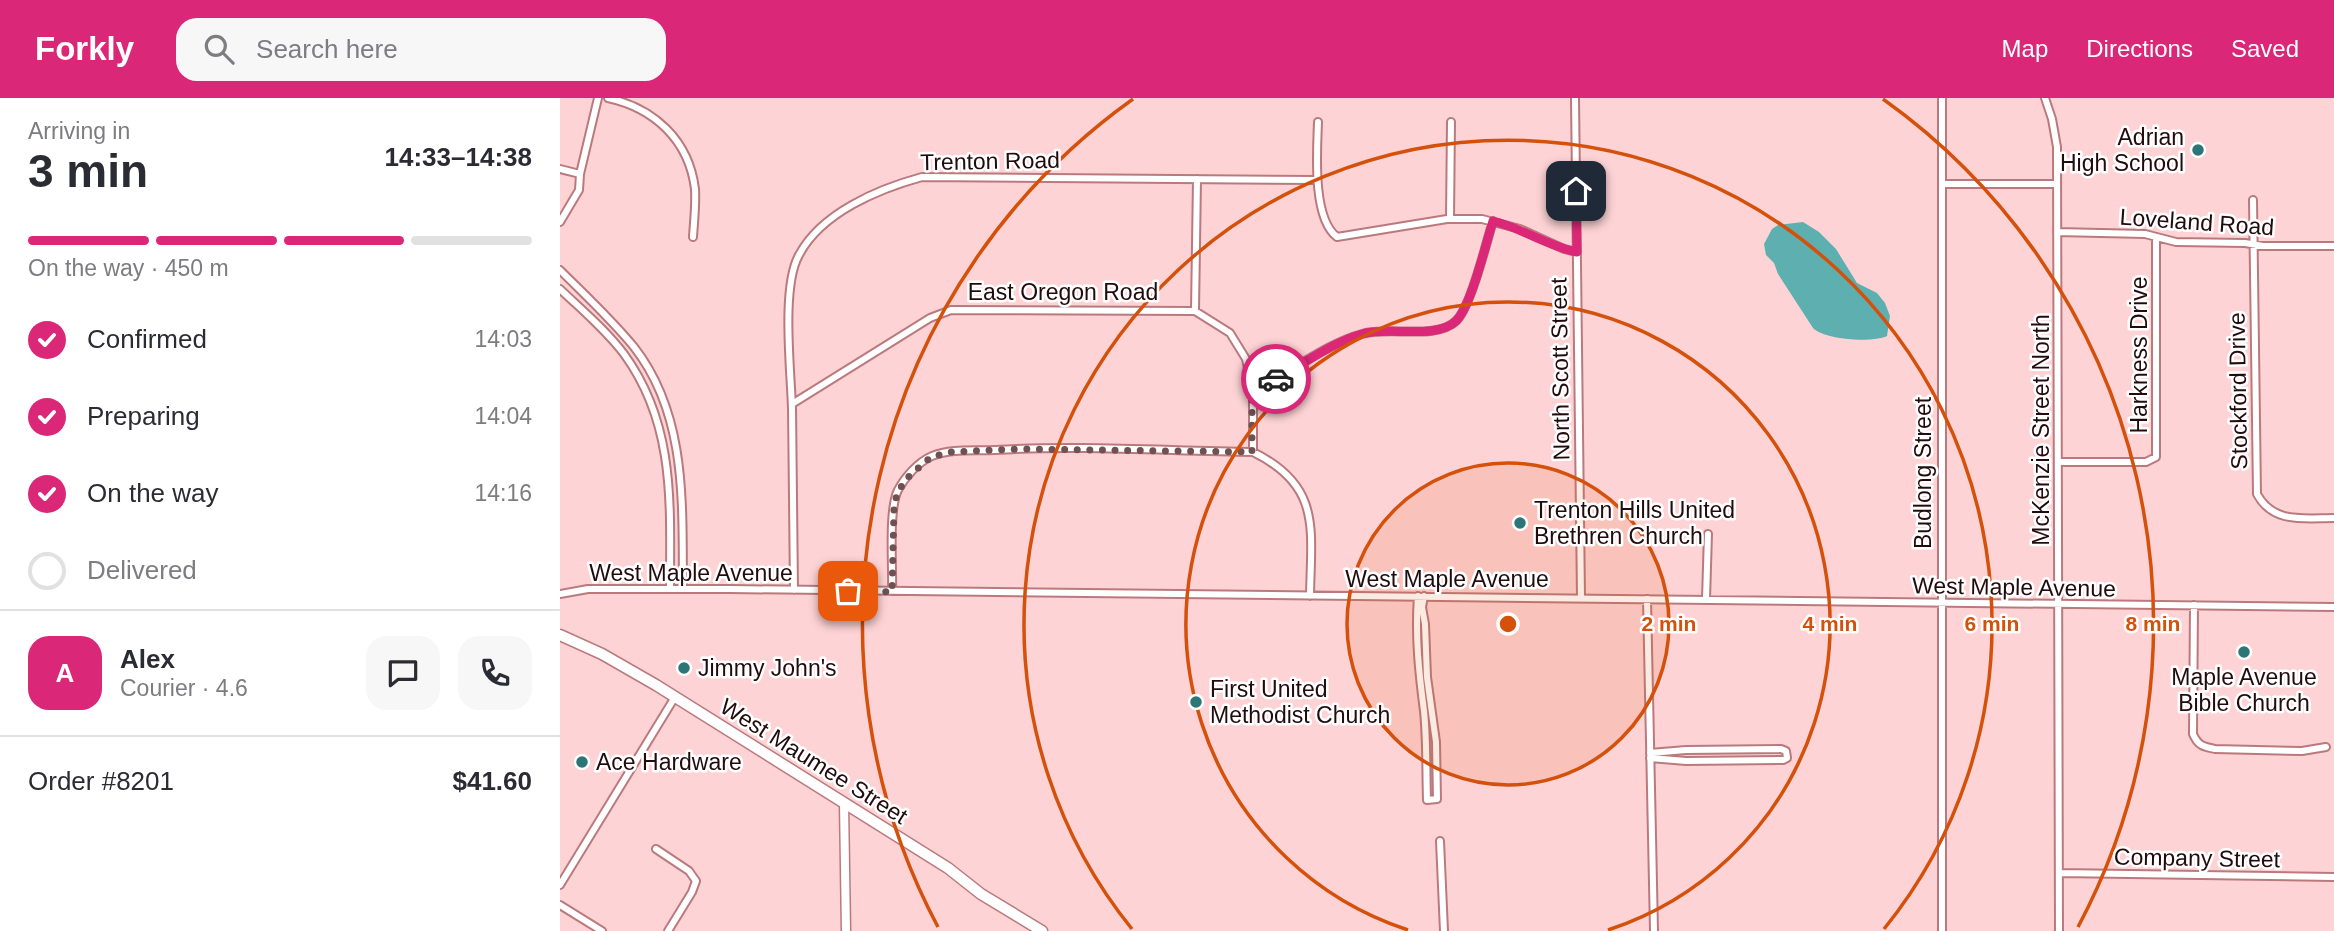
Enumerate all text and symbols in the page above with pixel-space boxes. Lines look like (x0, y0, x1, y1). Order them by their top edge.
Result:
search box (176, 18, 666, 81)
text: Forkly (35, 30, 134, 67)
icon: search (200, 30, 238, 68)
text: Search here (256, 34, 398, 64)
text: Map (2002, 35, 2048, 62)
text: Directions (2086, 35, 2193, 62)
text: Saved (2231, 35, 2299, 62)
text: Arriving in (28, 118, 130, 144)
place label: Adrian High School (2060, 124, 2184, 176)
text: 14:33–14:38 (385, 142, 532, 172)
marker: Adrian High School (2190, 142, 2206, 158)
text: 3 min (28, 145, 148, 197)
street label: Trenton Road (920, 147, 1060, 175)
pin (1546, 161, 1606, 221)
icon: home (1557, 172, 1595, 210)
street label: Loveland Road (2119, 204, 2275, 240)
text: On the way · 450 m (28, 255, 229, 281)
street label: Harkness Drive (2126, 276, 2152, 434)
street label: North Scott Street (1545, 277, 1575, 461)
street label: East Oregon Road (968, 279, 1158, 305)
street label: Stockford Drive (2224, 312, 2252, 470)
street label: McKenzie Street North (2028, 314, 2054, 546)
icon: check (28, 321, 66, 359)
text: Confirmed (87, 324, 207, 354)
text: 14:03 (474, 326, 532, 352)
courier (1241, 344, 1311, 414)
icon: car (1257, 360, 1295, 398)
street label: Budlong Street (1910, 396, 1936, 549)
icon: check (28, 398, 66, 436)
text: Preparing (87, 401, 200, 431)
text: 14:04 (474, 403, 532, 429)
icon: check (28, 475, 66, 513)
text: On the way (87, 478, 219, 508)
text: 14:16 (474, 480, 532, 506)
place label: Trenton Hills United Brethren Church (1534, 497, 1735, 549)
marker: Trenton Hills United Brethren Church (1512, 515, 1528, 531)
text: Delivered (87, 555, 197, 585)
street label: West Maple Avenue (589, 560, 793, 586)
pin (818, 561, 878, 621)
street label: West Maple Avenue (1345, 566, 1549, 592)
icon: bag (829, 572, 867, 610)
street label: West Maple Avenue (1912, 572, 2116, 602)
centre of rings (1496, 612, 1520, 636)
text: 2 min (1642, 612, 1696, 635)
text: 4 min (1803, 612, 1857, 635)
text: 6 min (1965, 612, 2019, 635)
text: 8 min (2126, 612, 2180, 635)
button: chat (366, 636, 440, 710)
button: phone (458, 636, 532, 710)
text: Alex (120, 644, 175, 674)
marker: Maple Avenue Bible Church (2236, 644, 2252, 660)
place label: Jimmy John's (698, 655, 837, 681)
text: A (56, 658, 74, 688)
marker: Jimmy John's (676, 660, 692, 676)
place label: Maple Avenue Bible Church (2171, 664, 2317, 716)
text: Courier · 4.6 (120, 675, 248, 701)
place label: First United Methodist Church (1210, 676, 1390, 728)
street label: West Maumee Street (716, 693, 913, 829)
marker: First United Methodist Church (1188, 694, 1204, 710)
place label: Ace Hardware (596, 749, 742, 775)
marker: Ace Hardware (574, 754, 590, 770)
text: Order #8201 (28, 766, 174, 796)
text: $41.60 (452, 766, 532, 796)
street label: Company Street (2114, 844, 2281, 872)

